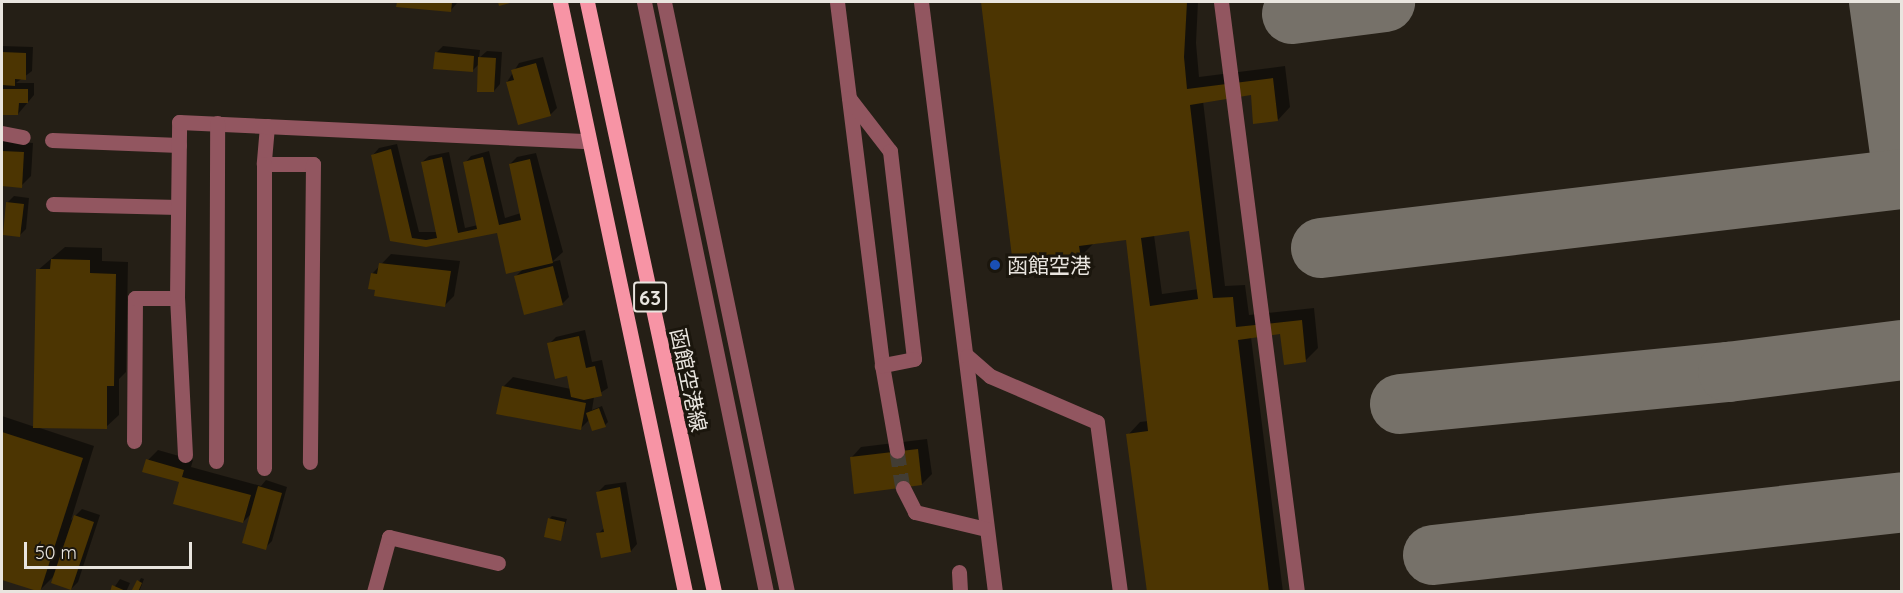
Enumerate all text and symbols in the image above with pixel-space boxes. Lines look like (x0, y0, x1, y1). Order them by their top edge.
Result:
place label: 函館空港 (1007, 252, 1091, 278)
marker: 函館空港 (988, 258, 1002, 272)
road number: 63 (632, 280, 668, 314)
street label: 函館空港線 (666, 326, 712, 434)
scale bar (27, 530, 195, 568)
text: 50 m (35, 541, 77, 564)

